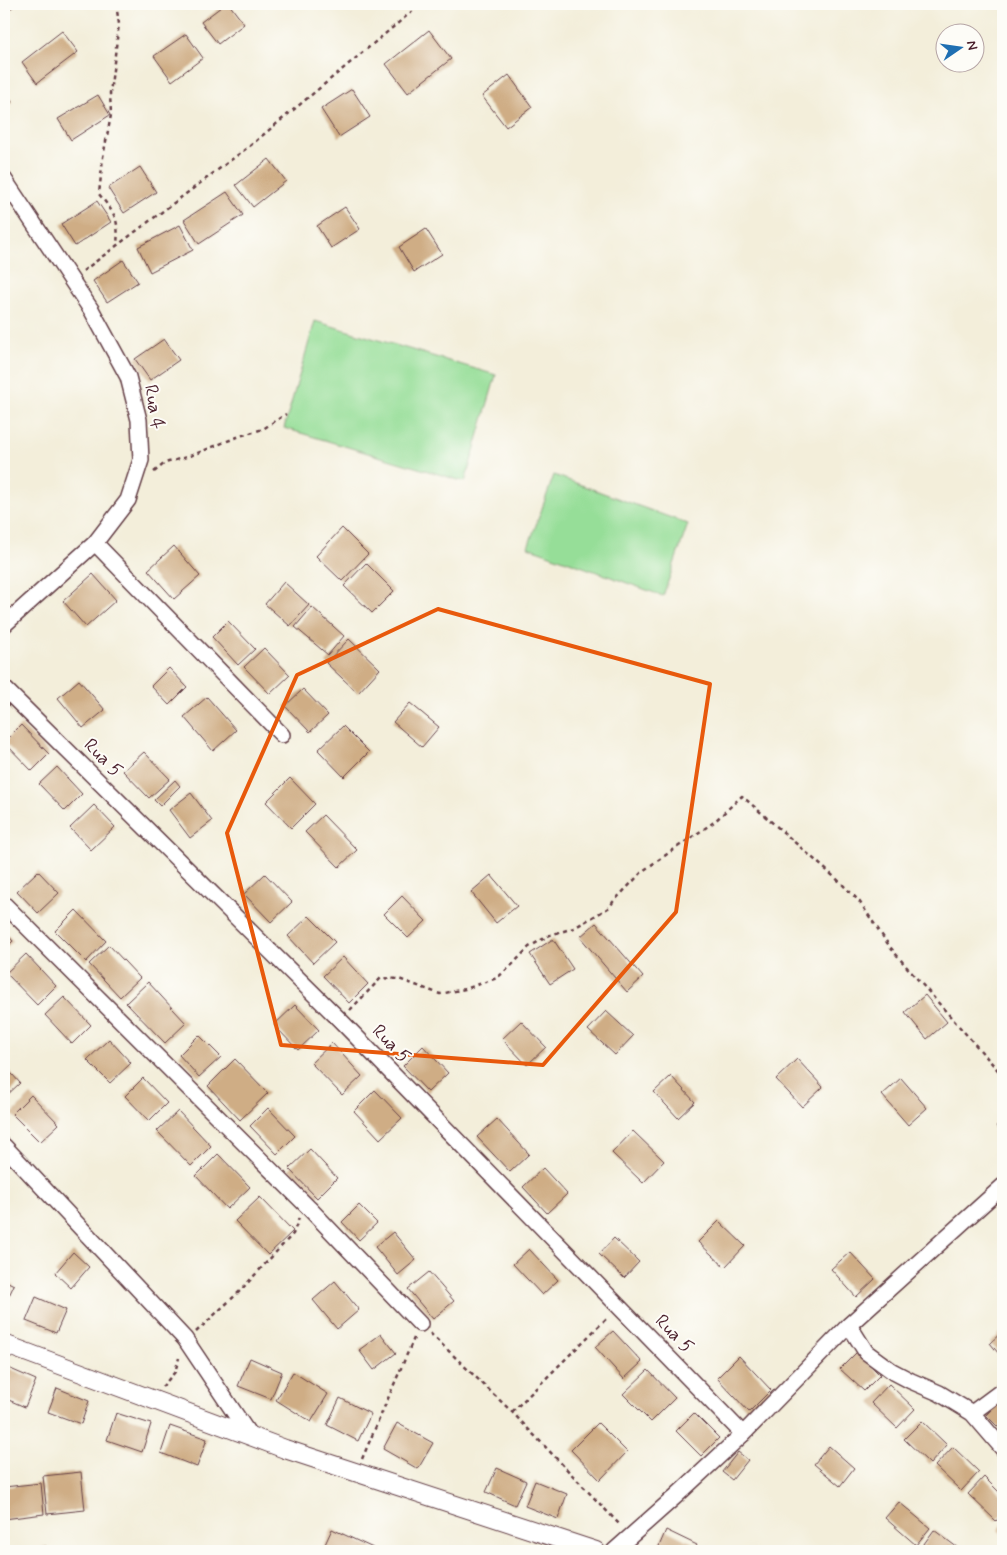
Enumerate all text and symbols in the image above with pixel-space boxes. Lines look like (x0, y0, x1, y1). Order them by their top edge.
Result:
north arrow (934, 22, 984, 72)
text: N (962, 39, 982, 52)
street label: Rua 4 (138, 383, 170, 431)
street label: Rua 5 (78, 733, 128, 783)
street label: Rua 5 (366, 1019, 416, 1069)
street label: Rua 5 (649, 1309, 699, 1359)

